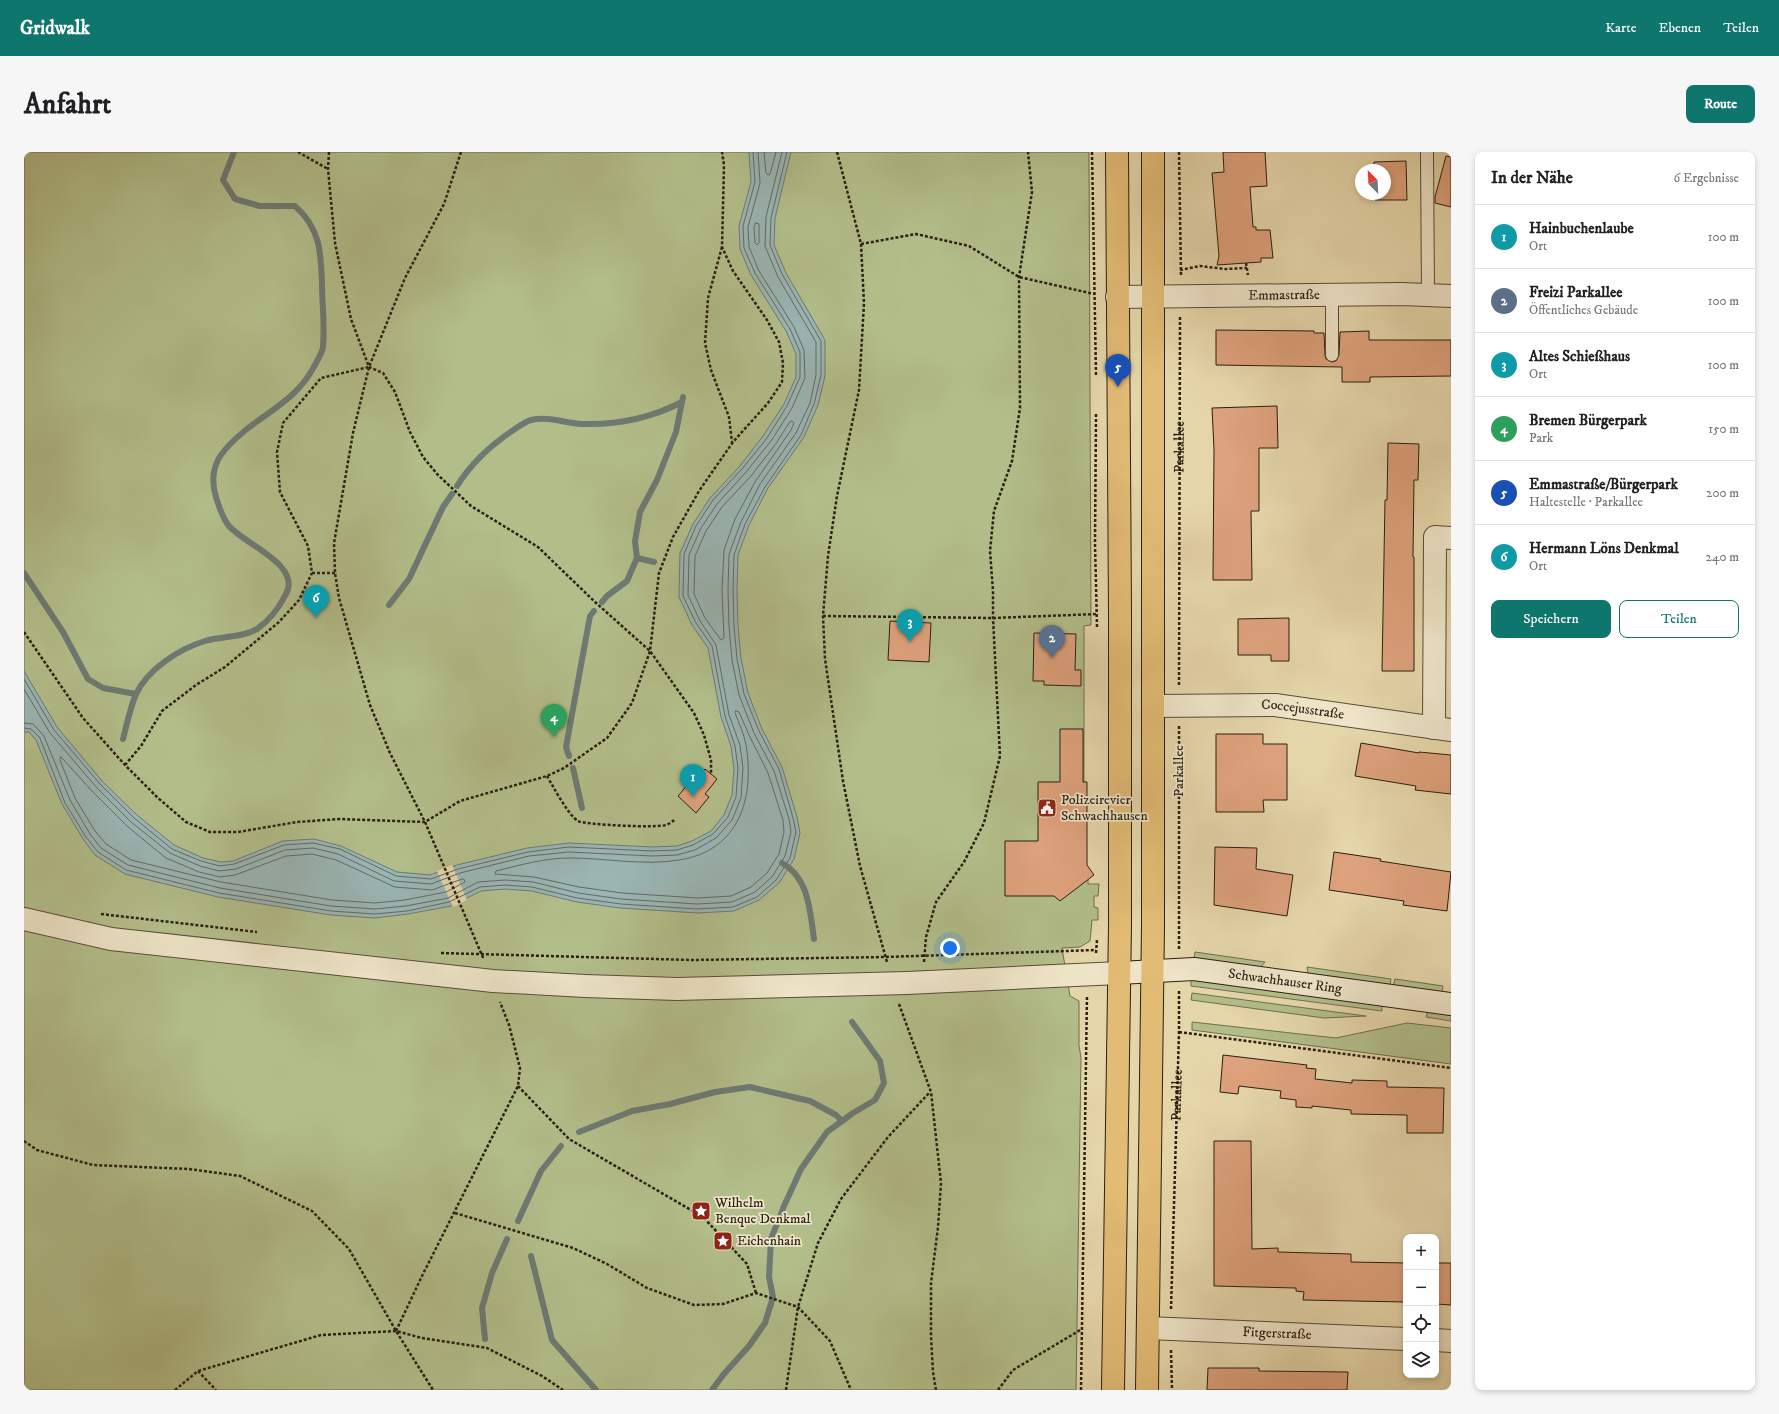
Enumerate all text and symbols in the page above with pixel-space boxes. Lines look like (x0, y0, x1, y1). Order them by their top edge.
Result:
text: Gridwalk (20, 17, 90, 40)
text: Karte (1605, 19, 1636, 37)
text: Ebenen (1658, 19, 1701, 37)
text: Teilen (1723, 19, 1759, 37)
button: Route (1686, 85, 1755, 123)
text: Anfahrt (24, 87, 111, 122)
north arrow (1355, 164, 1391, 200)
text: In der Nähe (1491, 167, 1573, 189)
text: 6 Ergebnisse (1673, 170, 1739, 186)
text: Hainbuchenlaube (1529, 219, 1634, 238)
text: 1 (1502, 229, 1506, 245)
text: 100 m (1708, 229, 1739, 245)
text: Ort (1529, 238, 1547, 254)
text: Freizi Parkallee (1529, 283, 1622, 302)
street label: Emmastraße (1248, 286, 1320, 305)
text: 2 (1501, 293, 1507, 309)
text: 100 m (1708, 293, 1739, 309)
text: Öffentliches Gebäude (1529, 302, 1638, 318)
text: Altes Schießhaus (1529, 347, 1630, 366)
pin: 5 (1105, 354, 1131, 387)
text: 3 (1502, 357, 1506, 373)
text: 100 m (1708, 357, 1739, 373)
text: Ort (1529, 366, 1547, 382)
text: Bremen Bürgerpark (1529, 411, 1647, 430)
street label: Parkallee (1171, 421, 1189, 473)
text: 4 (1500, 421, 1508, 437)
text: 150 m (1708, 421, 1739, 437)
text: Park (1529, 430, 1553, 446)
text: Emmastraße/Bürgerpark (1529, 475, 1678, 494)
text: 5 (1501, 485, 1507, 501)
text: 200 m (1706, 485, 1739, 501)
text: Haltestelle · Parkallee (1529, 494, 1643, 510)
text: Hermann Löns Denkmal (1529, 539, 1679, 558)
text: 6 (1501, 549, 1507, 565)
text: 240 m (1706, 549, 1739, 565)
text: Ort (1529, 558, 1547, 574)
pin: 6 (303, 585, 329, 618)
button: Speichern (1491, 600, 1611, 638)
button: Teilen (1619, 600, 1739, 638)
pin: 3 (897, 609, 923, 642)
pin: 2 (1039, 625, 1065, 658)
street label: Coccejusstraße (1261, 696, 1345, 724)
pin: 4 (541, 704, 567, 737)
street label: Parkallee (1170, 745, 1188, 797)
pin: 1 (680, 764, 706, 797)
place label: Polizeirevier Schwachhausen (1061, 791, 1148, 825)
public building icon: Polizeirevier Schwachhausen (1036, 797, 1058, 819)
your location (940, 938, 960, 958)
street label: Schwachhauser Ring (1227, 965, 1343, 998)
street label: Parkallee (1167, 1069, 1187, 1121)
place label: Wilhelm Benque Denkmal (714, 1194, 811, 1228)
place icon: Wilhelm Benque Denkmal (690, 1200, 712, 1222)
place icon: Eichenhain (712, 1230, 734, 1252)
place label: Eichenhain (737, 1232, 802, 1250)
map controls (1403, 1234, 1439, 1378)
button: + (1403, 1234, 1439, 1270)
button: − (1403, 1270, 1439, 1306)
button: locate (1403, 1306, 1439, 1342)
street label: Fitgerstraße (1242, 1323, 1312, 1344)
button: layers (1403, 1342, 1439, 1378)

